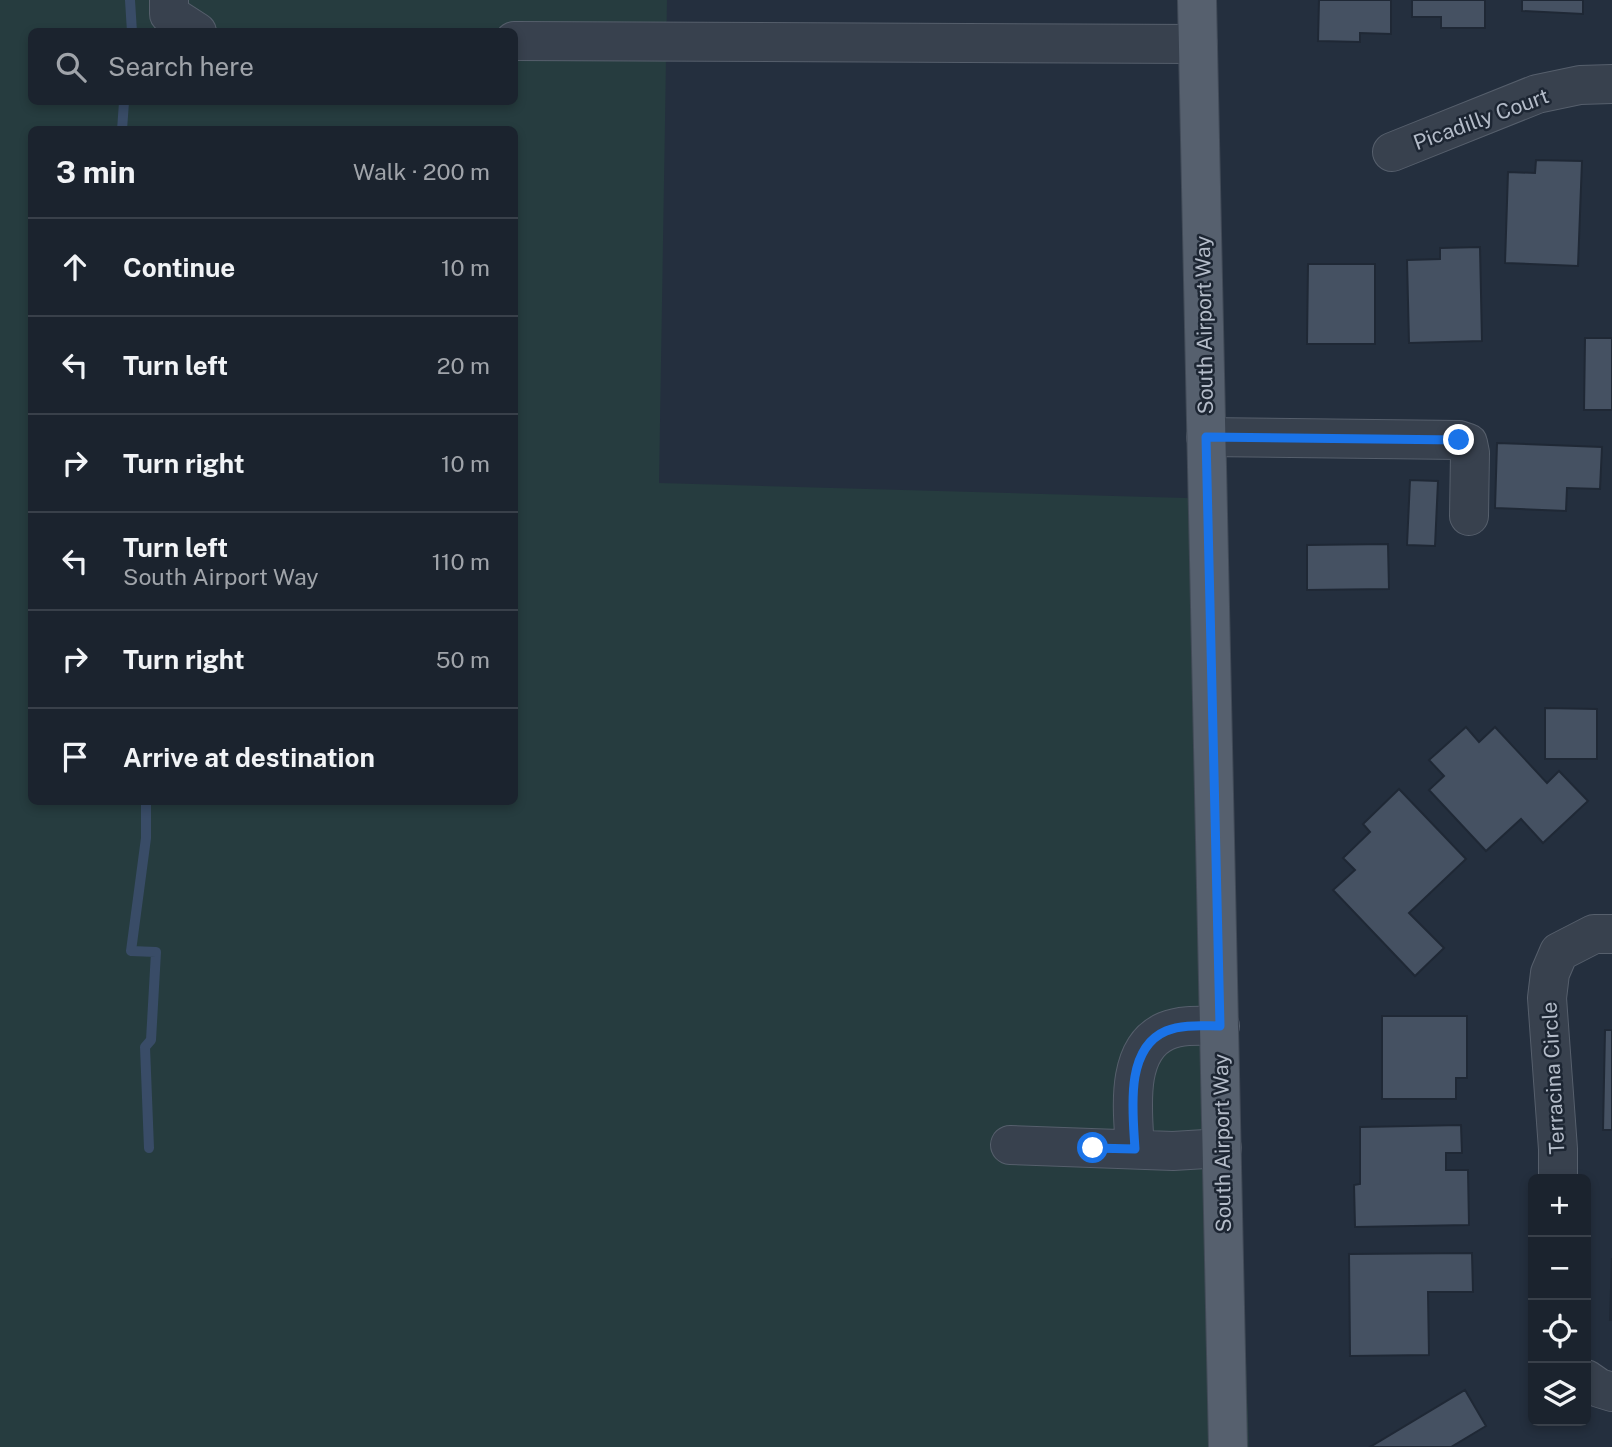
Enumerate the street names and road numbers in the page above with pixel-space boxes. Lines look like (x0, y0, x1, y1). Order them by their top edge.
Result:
street label: Picadilly Court (1410, 83, 1552, 155)
street label: South Airport Way (1190, 235, 1218, 415)
street label: Terracina Circle (1537, 1001, 1569, 1155)
street label: South Airport Way (1208, 1053, 1236, 1233)

